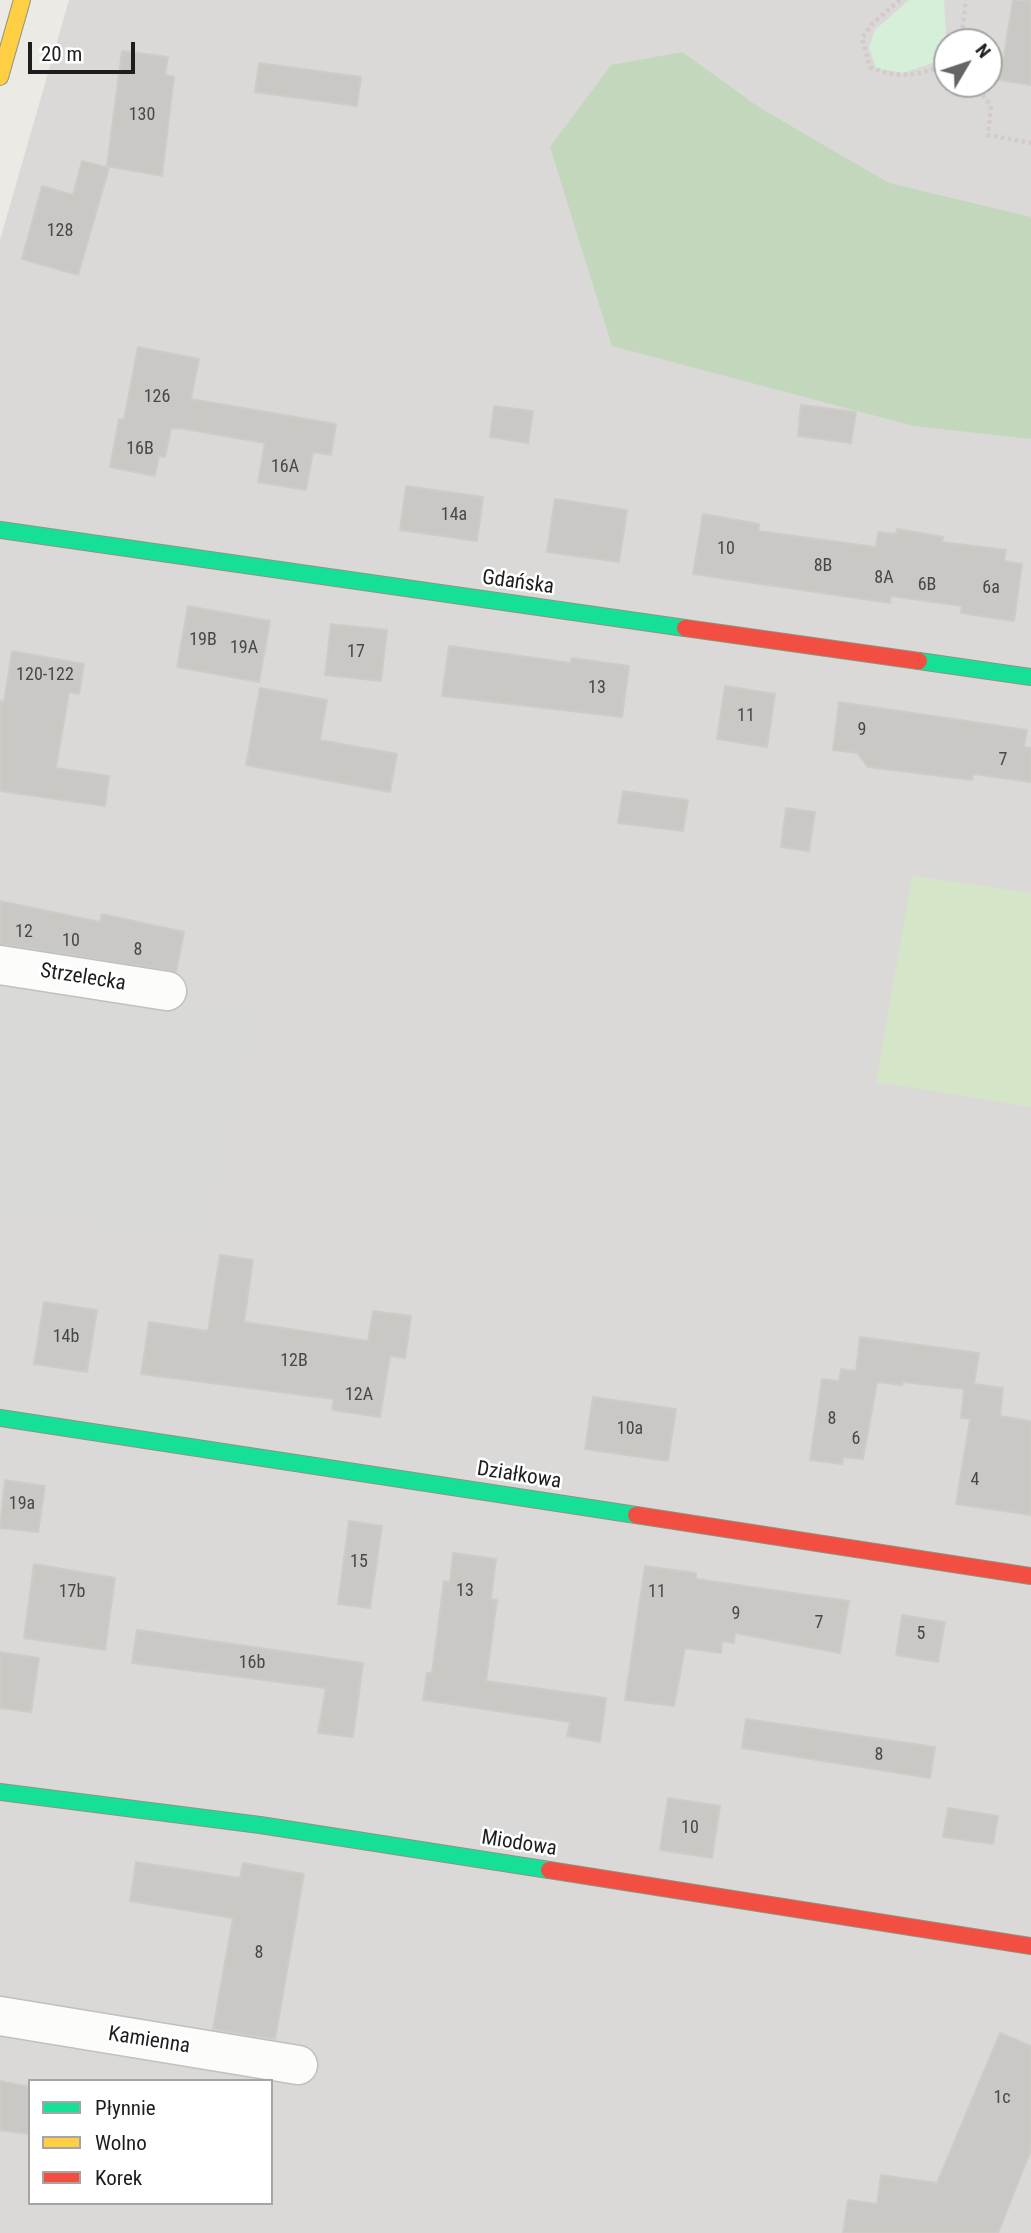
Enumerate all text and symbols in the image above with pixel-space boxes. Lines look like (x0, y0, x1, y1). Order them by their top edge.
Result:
scale bar (32, 28, 138, 72)
north arrow (933, 28, 1003, 98)
text: N (971, 39, 996, 62)
text: 20 m (41, 42, 82, 66)
house number: 130 (129, 104, 155, 126)
house number: 128 (47, 220, 73, 242)
house number: 126 (144, 386, 170, 408)
house number: 16B (126, 438, 154, 460)
house number: 16A (271, 456, 299, 478)
house number: 14a (441, 504, 467, 526)
house number: 10 (717, 538, 735, 560)
house number: 8B (814, 555, 832, 577)
street label: Gdańska (481, 566, 555, 600)
house number: 8A (874, 567, 894, 589)
house number: 6B (918, 574, 936, 596)
house number: 6a (982, 577, 1000, 599)
house number: 19B (189, 629, 217, 651)
house number: 19A (230, 637, 258, 659)
house number: 17 (347, 641, 365, 663)
house number: 120-122 (16, 664, 74, 686)
house number: 13 (588, 677, 606, 699)
house number: 11 (737, 705, 755, 727)
house number: 9 (858, 719, 866, 741)
house number: 7 (999, 749, 1007, 771)
house number: 12 (15, 921, 33, 943)
house number: 10 (62, 930, 80, 952)
house number: 8 (134, 939, 142, 961)
street label: Strzelecka (38, 959, 128, 997)
house number: 14b (53, 1326, 79, 1348)
house number: 12B (280, 1350, 308, 1372)
house number: 12A (345, 1384, 373, 1406)
house number: 8 (828, 1408, 836, 1430)
house number: 10a (617, 1418, 643, 1440)
house number: 6 (852, 1428, 860, 1450)
street label: Działkowa (475, 1457, 563, 1495)
house number: 4 (971, 1469, 979, 1491)
house number: 19a (9, 1493, 35, 1515)
house number: 15 (350, 1551, 368, 1573)
house number: 13 (456, 1580, 474, 1602)
house number: 17b (59, 1581, 85, 1603)
house number: 11 (648, 1581, 666, 1603)
house number: 9 (732, 1603, 740, 1625)
house number: 7 (815, 1612, 823, 1634)
house number: 5 (917, 1623, 925, 1645)
house number: 16b (239, 1652, 265, 1674)
house number: 8 (875, 1744, 883, 1766)
house number: 10 (681, 1817, 699, 1839)
street label: Miodowa (480, 1826, 558, 1862)
house number: 8 (255, 1942, 263, 1964)
street label: Kamienna (106, 2022, 192, 2060)
legend (28, 2079, 273, 2205)
house number: 1c (993, 2087, 1011, 2109)
text: Płynnie (95, 2096, 156, 2120)
text: Wolno (95, 2131, 147, 2155)
text: Korek (95, 2166, 142, 2190)

